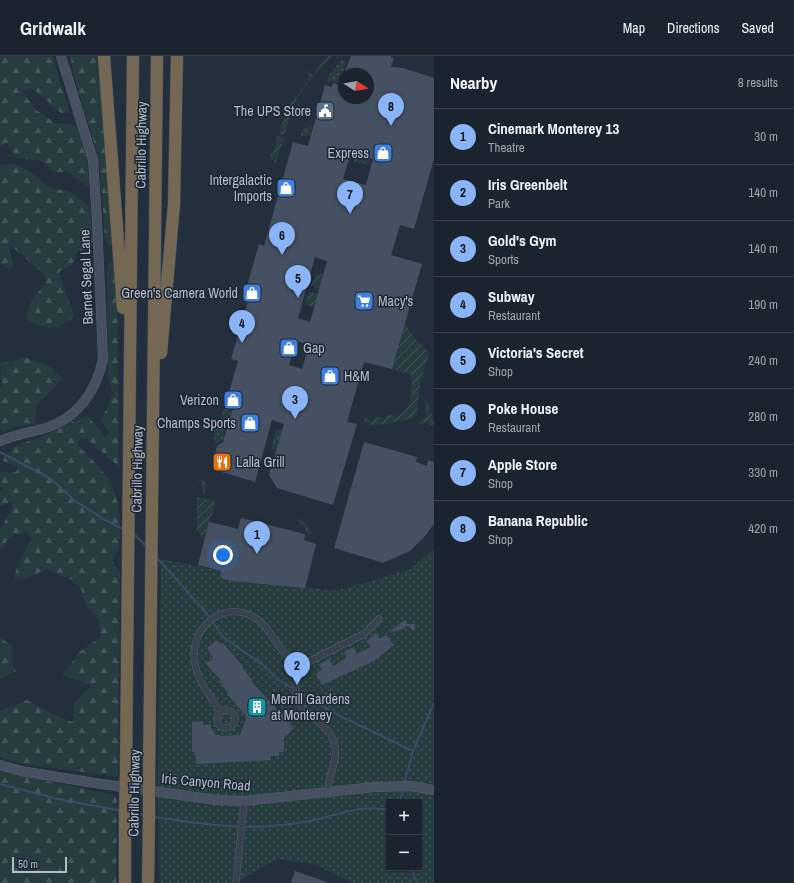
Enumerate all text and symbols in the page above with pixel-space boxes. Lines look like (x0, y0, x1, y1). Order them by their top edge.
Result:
text: Gridwalk (20, 15, 86, 41)
text: Map (623, 19, 645, 37)
text: Directions (667, 19, 719, 37)
text: Saved (741, 19, 774, 37)
north arrow (338, 68, 374, 104)
text: Nearby (450, 71, 497, 94)
text: 8 results (738, 74, 778, 91)
pin: 8 (378, 93, 404, 126)
public building icon: The UPS Store (314, 100, 336, 122)
street label: Cabrillo Highway (131, 101, 151, 189)
place label: The UPS Store (234, 102, 311, 120)
text: Cinemark Monterey 13 (488, 118, 619, 139)
text: 1 (460, 128, 466, 145)
text: 30 m (754, 128, 778, 145)
text: Theatre (488, 139, 525, 156)
shop icon: Express (372, 142, 394, 164)
place label: Express (328, 144, 369, 162)
place label: Intergalactic Imports (209, 171, 272, 205)
text: Iris Greenbelt (488, 174, 567, 195)
shop icon: Intergalactic Imports (275, 177, 297, 199)
pin: 7 (337, 181, 363, 214)
text: 2 (460, 184, 466, 201)
text: 140 m (748, 184, 778, 201)
text: Park (488, 195, 510, 212)
pin: 6 (269, 222, 295, 255)
street label: Barnet Segal Lane (75, 229, 97, 325)
text: Gold's Gym (488, 230, 557, 251)
text: 3 (460, 240, 466, 257)
text: 140 m (748, 240, 778, 257)
text: Sports (488, 251, 519, 268)
pin: 5 (285, 265, 311, 298)
shop icon: Green's Camera World (241, 282, 263, 304)
place label: Green's Camera World (121, 284, 238, 302)
text: Subway (488, 286, 535, 307)
supermarket icon: Macy's (353, 290, 375, 312)
place label: Macy's (378, 292, 414, 310)
text: 4 (460, 296, 466, 313)
text: 190 m (748, 296, 778, 313)
text: Restaurant (488, 307, 540, 324)
pin: 4 (229, 310, 255, 343)
shop icon: Gap (278, 337, 300, 359)
place label: Gap (303, 339, 325, 357)
text: Victoria's Secret (488, 342, 584, 363)
text: 5 (460, 352, 466, 369)
text: 240 m (748, 352, 778, 369)
text: Shop (488, 363, 513, 380)
shop icon: H&M (319, 365, 341, 387)
place label: H&M (344, 367, 370, 385)
pin: 3 (282, 386, 308, 419)
shop icon: Verizon (222, 389, 244, 411)
place label: Verizon (180, 391, 219, 409)
text: Poke House (488, 398, 558, 419)
text: 6 (460, 408, 466, 425)
text: 280 m (748, 408, 778, 425)
shop icon: Champs Sports (239, 412, 261, 434)
place label: Champs Sports (157, 414, 236, 432)
text: Restaurant (488, 419, 540, 436)
street label: Cabrillo Highway (127, 425, 147, 513)
restaurant icon: Lalla Grill (211, 451, 233, 473)
place label: Lalla Grill (236, 453, 284, 471)
text: Apple Store (488, 454, 557, 475)
text: 7 (460, 464, 466, 481)
text: 330 m (748, 464, 778, 481)
text: Shop (488, 475, 513, 492)
text: Banana Republic (488, 510, 588, 531)
text: 8 (460, 520, 466, 537)
text: 420 m (748, 520, 778, 537)
pin: 1 (244, 521, 270, 554)
text: Shop (488, 531, 513, 548)
your location (213, 545, 233, 565)
pin: 2 (284, 652, 310, 685)
place label: Merrill Gardens at Monterey (271, 690, 350, 724)
building icon: Merrill Gardens at Monterey (246, 696, 268, 718)
street label: Cabrillo Highway (124, 749, 144, 837)
street label: Iris Canyon Road (161, 769, 251, 795)
map controls (386, 799, 422, 871)
button: + (386, 799, 422, 835)
button: − (386, 835, 422, 871)
scale bar (12, 855, 67, 874)
text: 50 m (18, 857, 38, 871)

